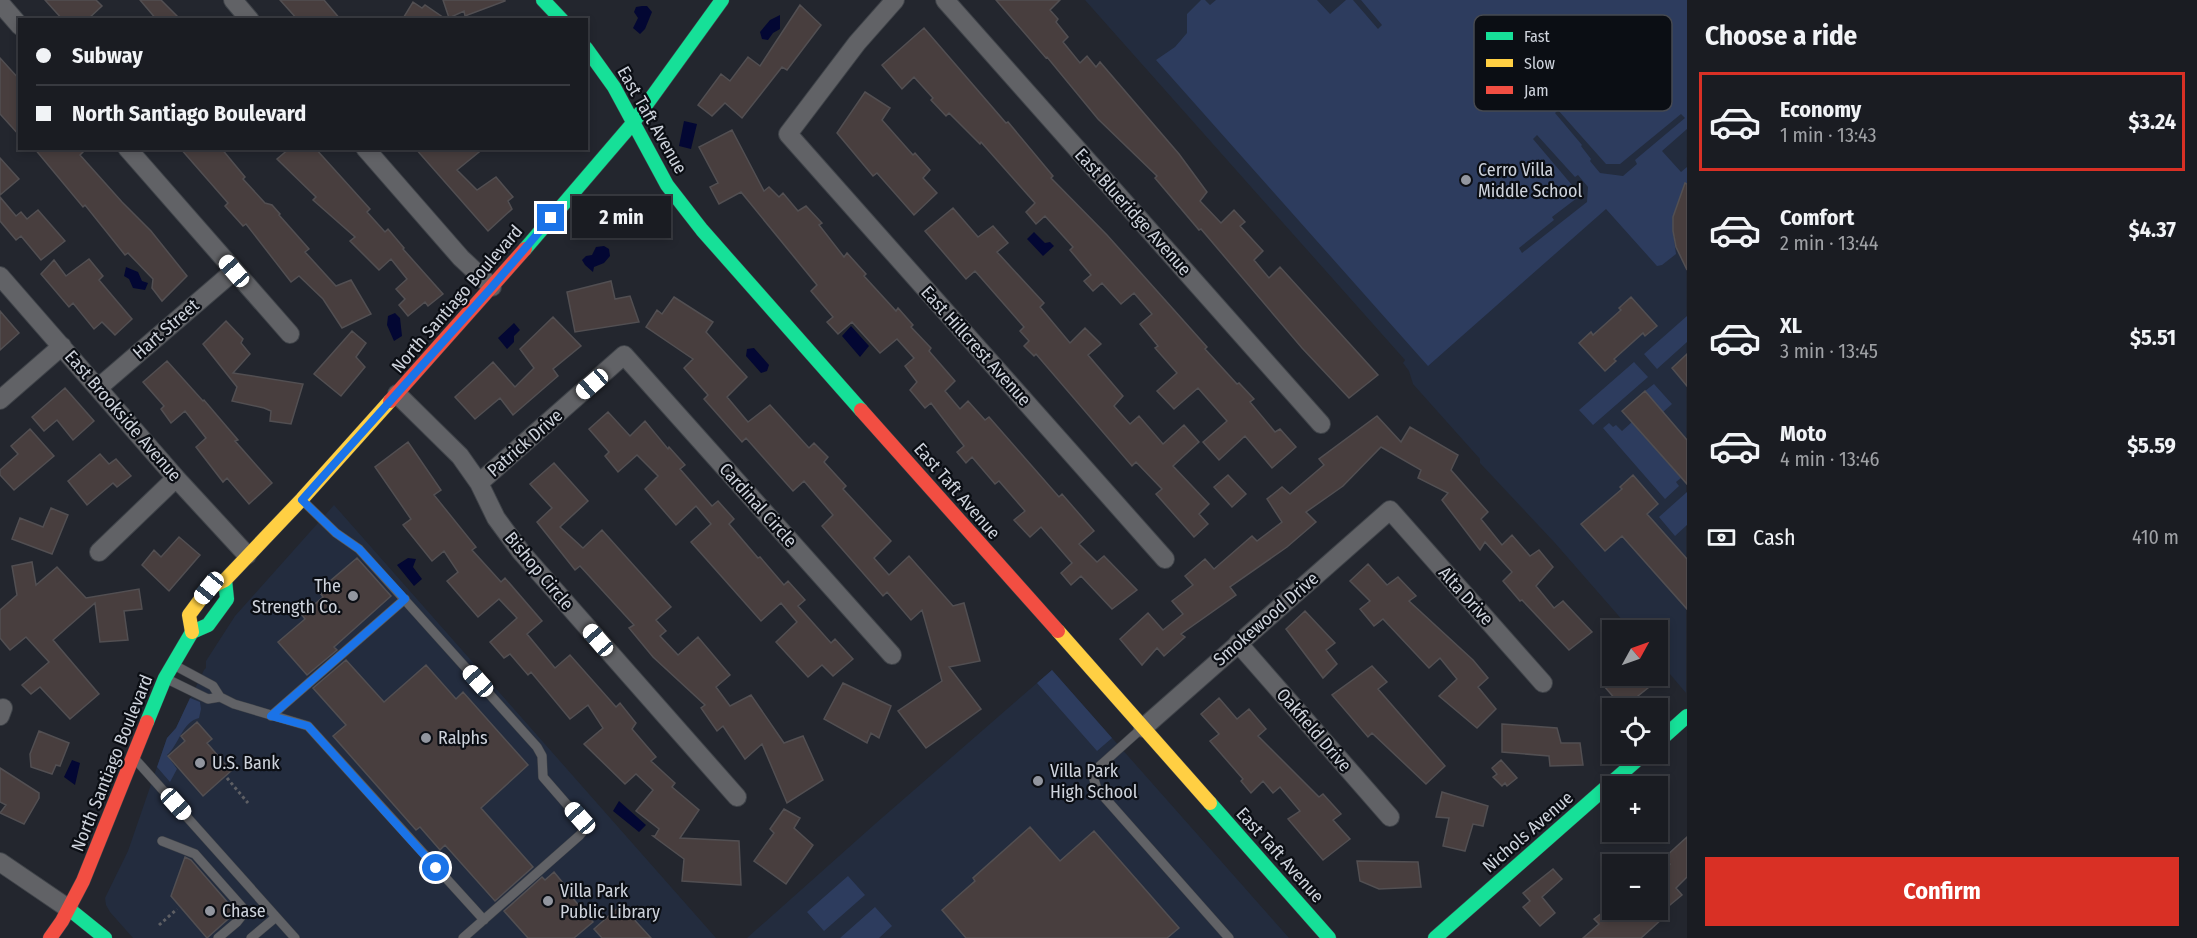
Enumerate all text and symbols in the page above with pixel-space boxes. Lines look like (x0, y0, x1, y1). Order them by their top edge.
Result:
legend (1474, 15, 1672, 111)
text: Choose a ride (1705, 20, 1857, 52)
text: Fast (1524, 27, 1551, 46)
text: Subway (72, 42, 143, 69)
text: Slow (1524, 54, 1555, 73)
street label: East Taft Avenue (612, 62, 692, 178)
text: Jam (1524, 81, 1549, 100)
icon: car (1708, 95, 1762, 149)
text: Economy (1780, 96, 1861, 123)
text: North Santiago Boulevard (72, 100, 306, 127)
text: $3.24 (2129, 108, 2176, 135)
text: 1 min · 13:43 (1780, 123, 1876, 147)
street label: East Blueridge Avenue (1070, 144, 1196, 280)
place label: Cerro Villa Middle School (1478, 159, 1582, 202)
marker: Cerro Villa Middle School (1459, 173, 1473, 187)
callout: 2 min (572, 197, 671, 239)
icon: car (1708, 203, 1762, 257)
route end (537, 204, 564, 231)
text: Comfort (1780, 204, 1854, 231)
text: 2 min (599, 205, 644, 229)
text: $4.37 (2129, 216, 2176, 243)
street label: North Santiago Boulevard (387, 221, 527, 377)
text: 2 min · 13:44 (1780, 231, 1878, 255)
car (215, 252, 253, 290)
street label: East Hillcrest Avenue (916, 281, 1036, 411)
street label: Hart Street (128, 294, 204, 364)
icon: car (1708, 311, 1762, 365)
text: XL (1780, 312, 1802, 339)
text: $5.51 (2130, 324, 2176, 351)
text: 3 min · 13:45 (1780, 339, 1878, 363)
street label: East Brookside Avenue (60, 346, 186, 486)
car (573, 365, 611, 403)
street label: Patrick Drive (483, 404, 567, 482)
icon: car (1708, 419, 1762, 473)
text: Moto (1780, 420, 1827, 447)
text: $5.59 (2127, 432, 2176, 459)
street label: East Taft Avenue (909, 438, 1005, 544)
text: 4 min · 13:46 (1780, 447, 1880, 471)
street label: Cardinal Circle (715, 458, 802, 552)
icon: cash (1705, 521, 1738, 554)
text: Cash (1753, 524, 1796, 551)
text: 410 m (2132, 525, 2179, 549)
street label: Bishop Circle (500, 527, 578, 615)
street label: Alta Drive (1434, 562, 1498, 630)
street label: Smokewood Drive (1209, 567, 1323, 671)
car (191, 568, 227, 608)
place label: The Strength Co. (252, 575, 341, 618)
marker: The Strength Co. (346, 589, 360, 603)
north arrow (1602, 620, 1668, 686)
map controls (1602, 620, 1668, 920)
car (579, 621, 617, 659)
car (459, 662, 497, 700)
street label: North Santiago Boulevard (66, 671, 158, 855)
street label: Oakfield Drive (1272, 684, 1356, 776)
button: locate (1602, 698, 1668, 764)
place label: Ralphs (438, 727, 488, 749)
marker: Ralphs (419, 731, 433, 745)
place label: U.S. Bank (212, 752, 280, 774)
marker: U.S. Bank (193, 756, 207, 770)
place label: Villa Park High School (1050, 760, 1138, 803)
marker: Villa Park High School (1031, 774, 1045, 788)
button: + (1602, 776, 1668, 842)
car (157, 785, 195, 823)
street label: Nichols Avenue (1478, 787, 1578, 877)
car (561, 799, 599, 837)
street label: East Taft Avenue (1231, 803, 1329, 907)
route start (422, 854, 449, 881)
button: − (1602, 854, 1668, 920)
button: Confirm (1705, 857, 2179, 926)
place label: Villa Park Public Library (560, 880, 660, 923)
marker: Villa Park Public Library (541, 894, 555, 908)
place label: Chase (222, 900, 266, 922)
marker: Chase (203, 904, 217, 918)

